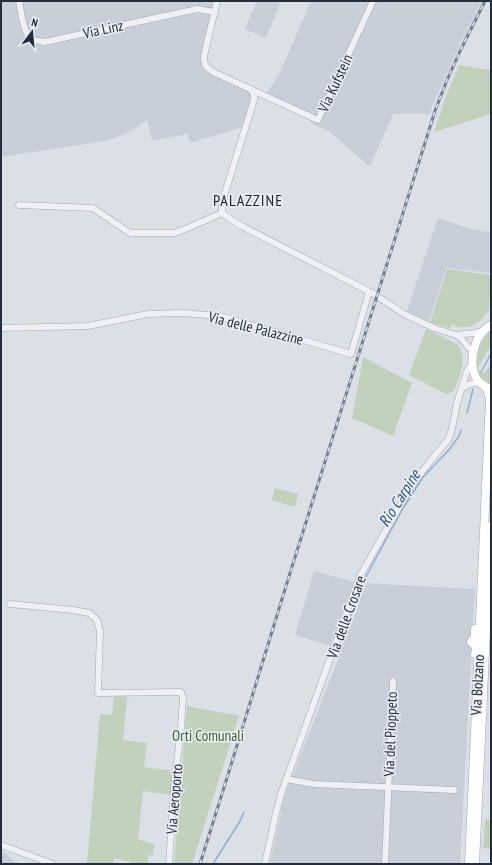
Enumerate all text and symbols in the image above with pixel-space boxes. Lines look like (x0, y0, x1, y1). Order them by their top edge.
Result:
north arrow (12, 12, 52, 52)
text: N (30, 15, 40, 30)
street label: Via Linz (80, 15, 125, 43)
street label: Via Kufstein (313, 51, 357, 116)
district label: PALAZZINE (213, 190, 283, 210)
street label: Via delle Palazzine (206, 307, 305, 349)
water label: Rio Carpine (374, 465, 425, 530)
street label: Via delle Crosare (322, 573, 370, 662)
street label: Via Bolzano (466, 654, 488, 717)
street label: Via del Pioppeto (379, 691, 401, 778)
park label: Orti Comunali (172, 726, 244, 745)
street label: Via Aeroporto (161, 763, 187, 836)

